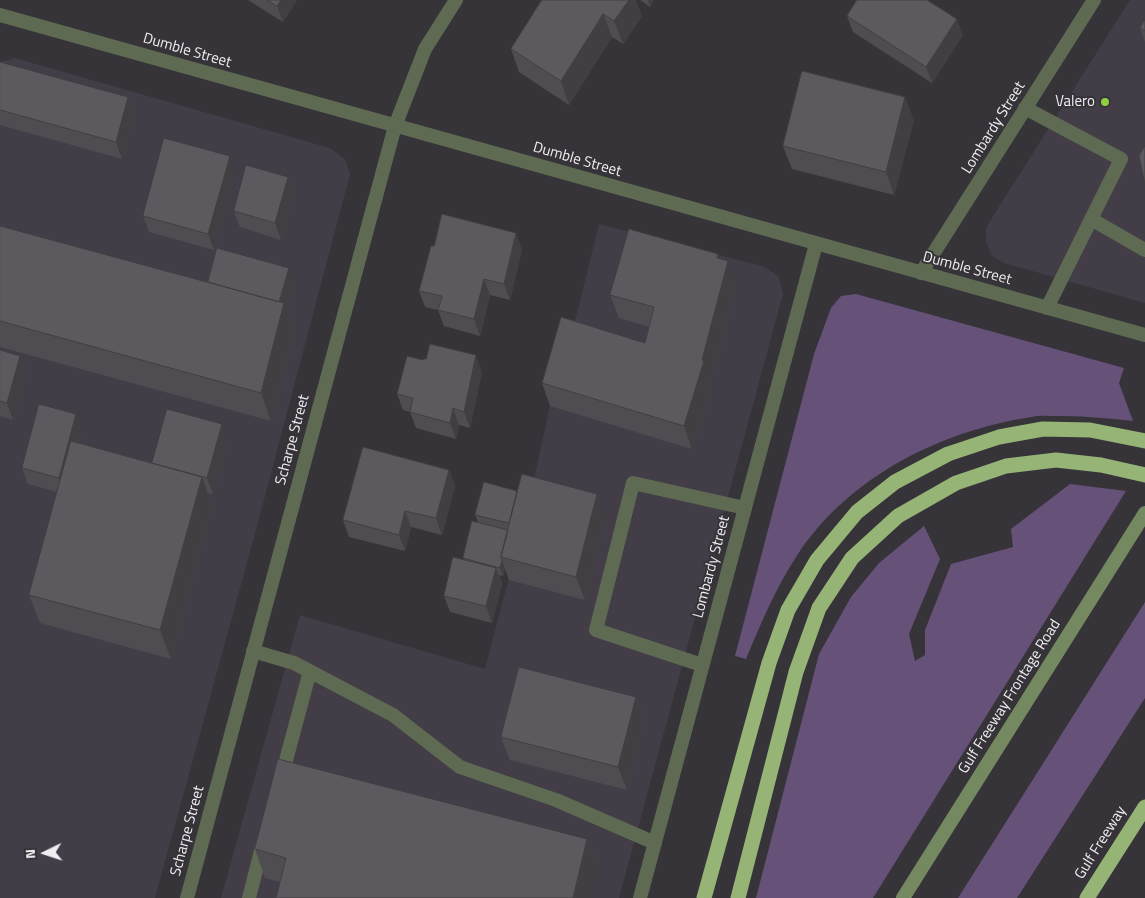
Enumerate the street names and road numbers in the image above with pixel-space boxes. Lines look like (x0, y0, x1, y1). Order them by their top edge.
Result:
street label: Dumble Street (141, 30, 233, 72)
street label: Lombardy Street (959, 79, 1029, 177)
street label: Dumble Street (531, 139, 623, 181)
street label: Dumble Street (921, 249, 1013, 289)
street label: Scharpe Street (272, 393, 314, 487)
street label: Lombardy Street (690, 514, 734, 620)
street label: Gulf Freeway Frontage Road (955, 617, 1065, 777)
street label: Scharpe Street (167, 784, 209, 878)
street label: Gulf Freeway (1071, 803, 1131, 883)

